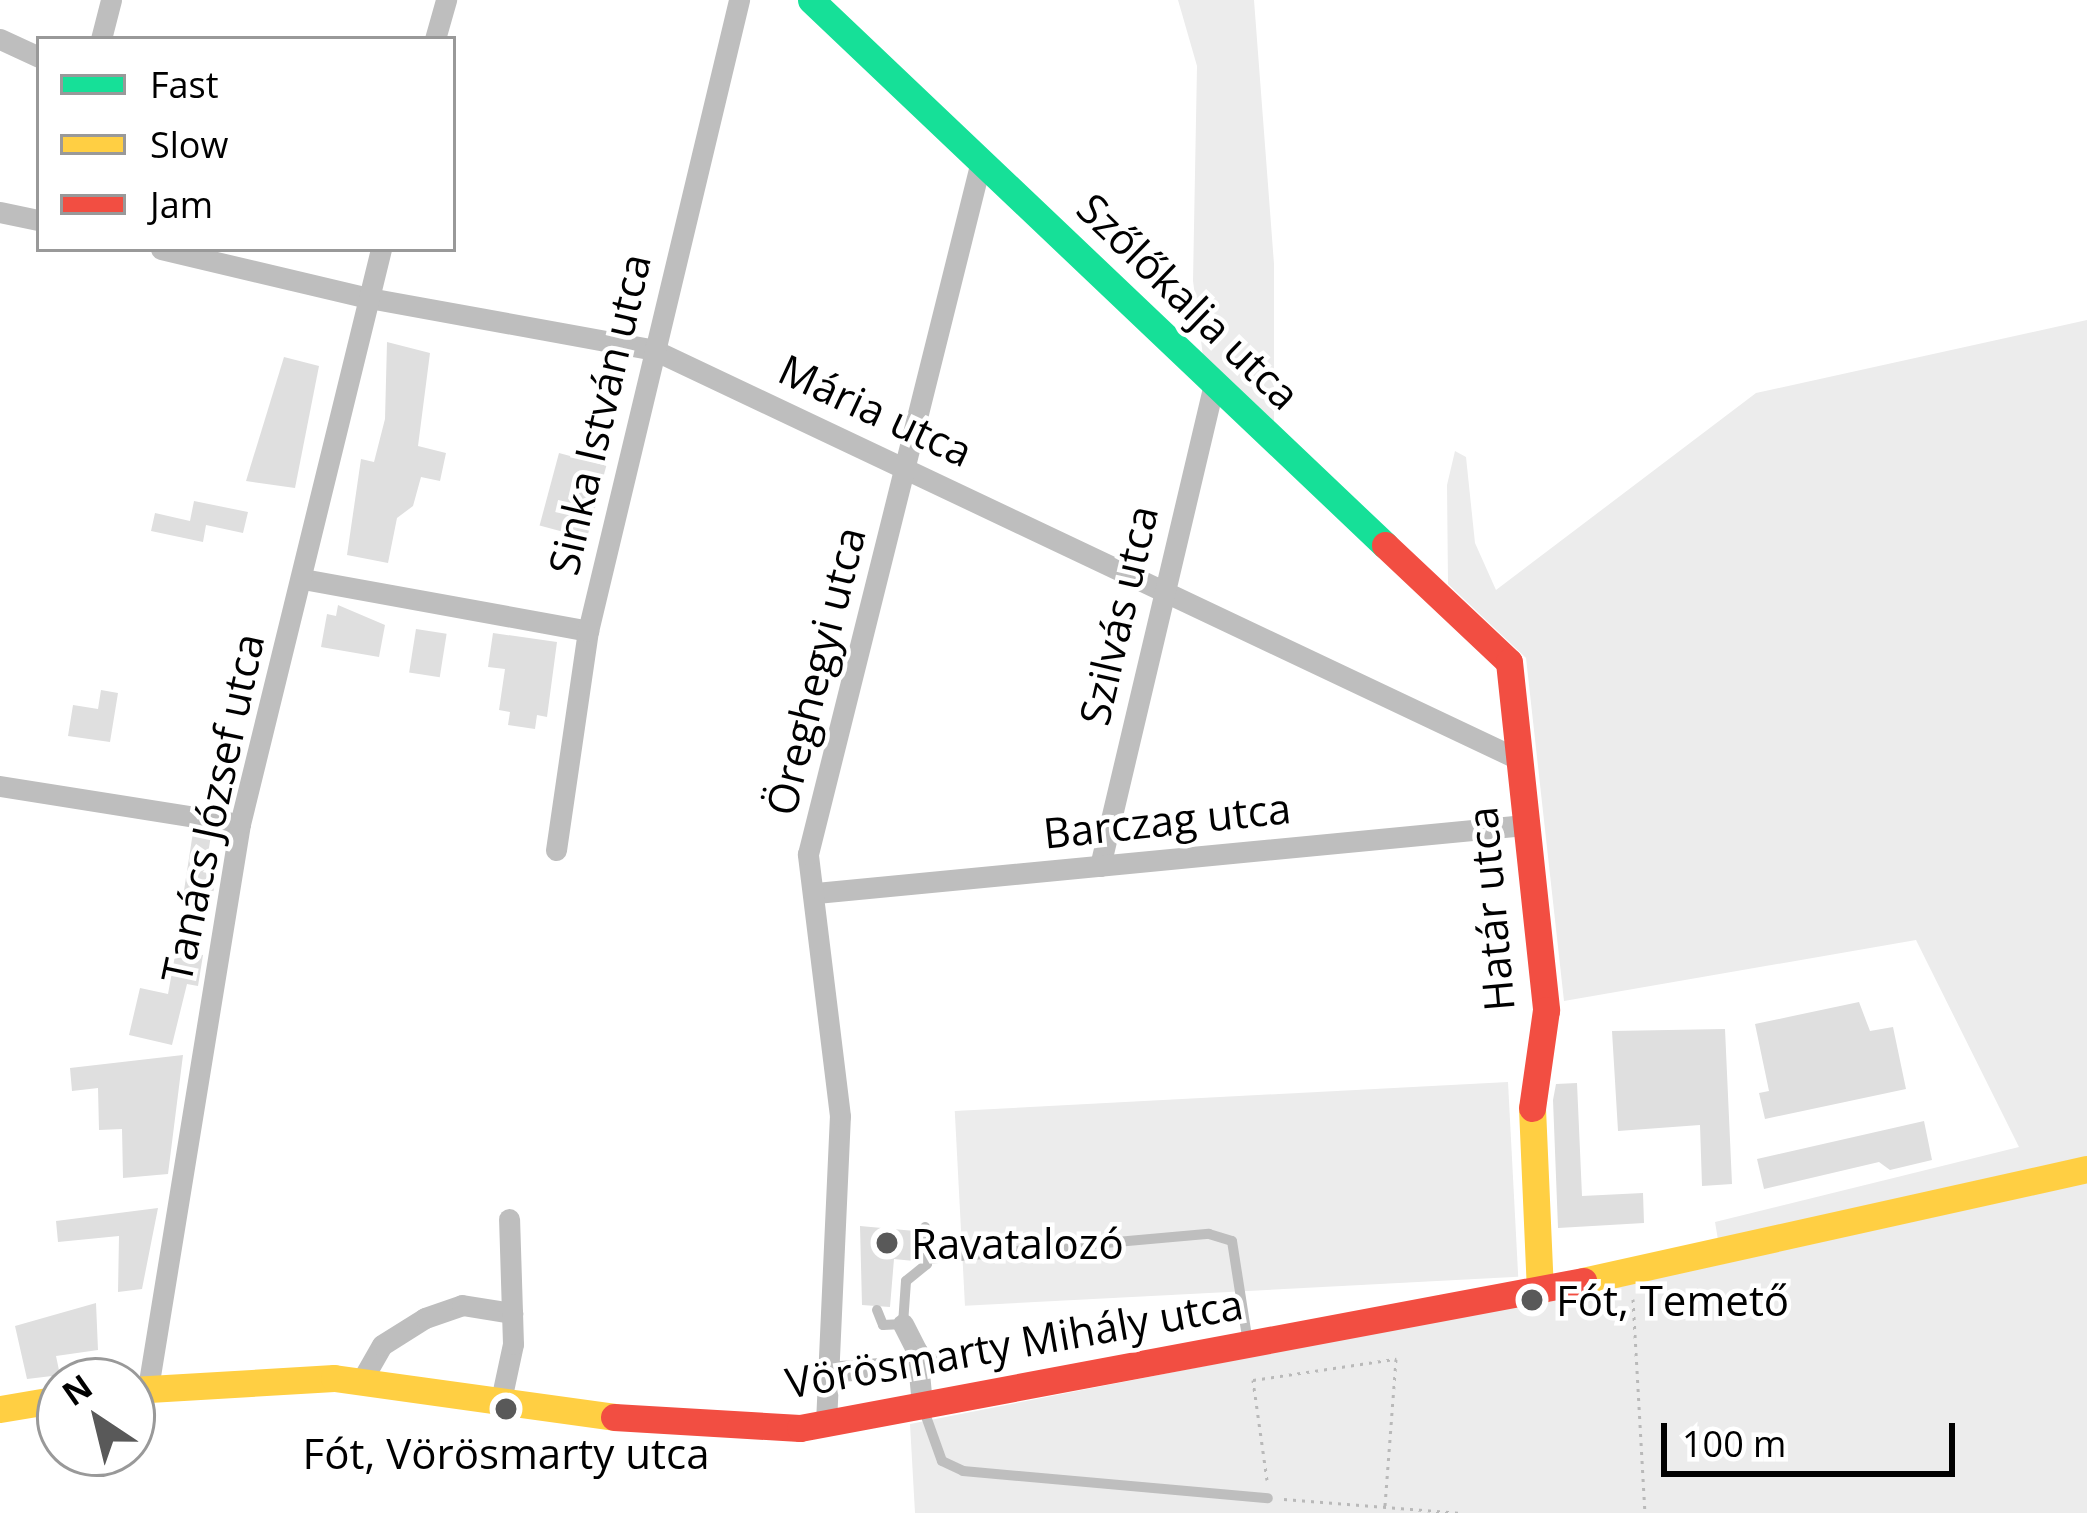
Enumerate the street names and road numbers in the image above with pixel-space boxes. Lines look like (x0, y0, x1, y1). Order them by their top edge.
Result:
street label: Szőlőkalja utca (1068, 183, 1310, 419)
street label: Sinka István utca (538, 249, 660, 579)
street label: Mária utca (771, 343, 981, 477)
street label: Szilvás utca (1068, 501, 1168, 729)
street label: Öreghegyi utca (755, 522, 875, 820)
street label: Tanács József utca (150, 629, 274, 987)
street label: Barczag utca (1041, 782, 1293, 858)
street label: Határ utca (1456, 805, 1524, 1013)
street label: Vörösmarty Mihály utca (782, 1278, 1246, 1408)

